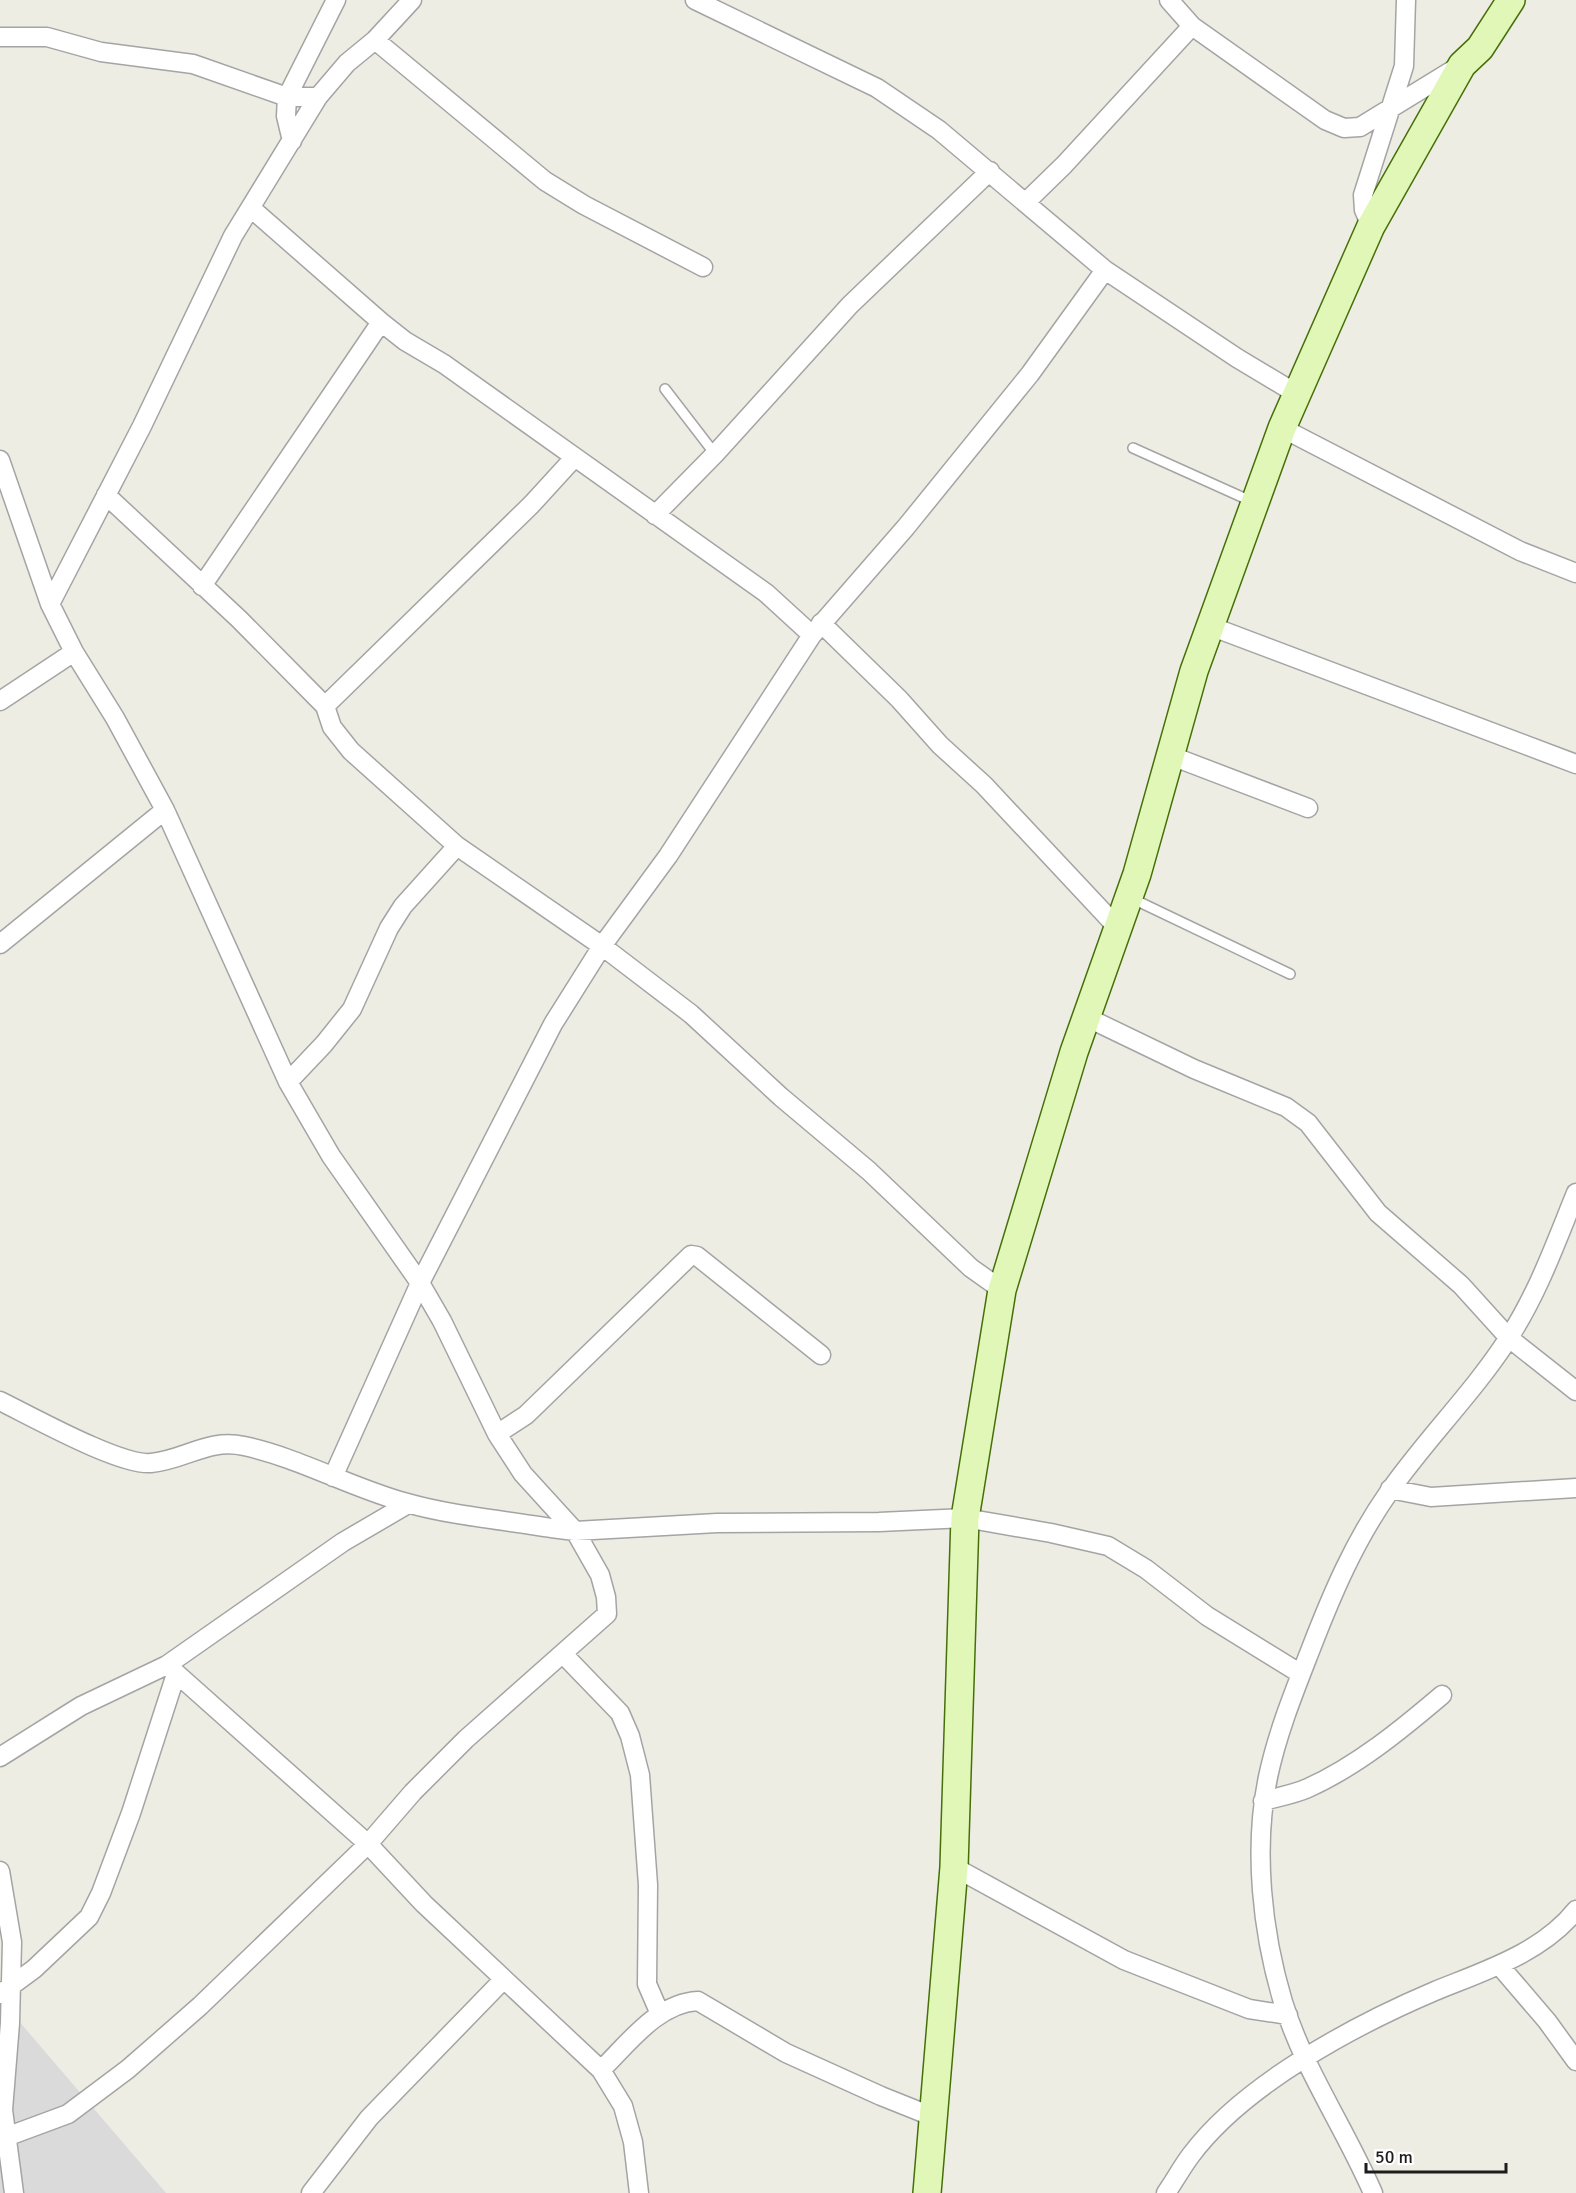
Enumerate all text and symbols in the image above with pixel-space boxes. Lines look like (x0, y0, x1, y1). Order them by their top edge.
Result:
scale bar (1366, 2136, 1506, 2174)
text: 50 m (1375, 2146, 1413, 2168)

